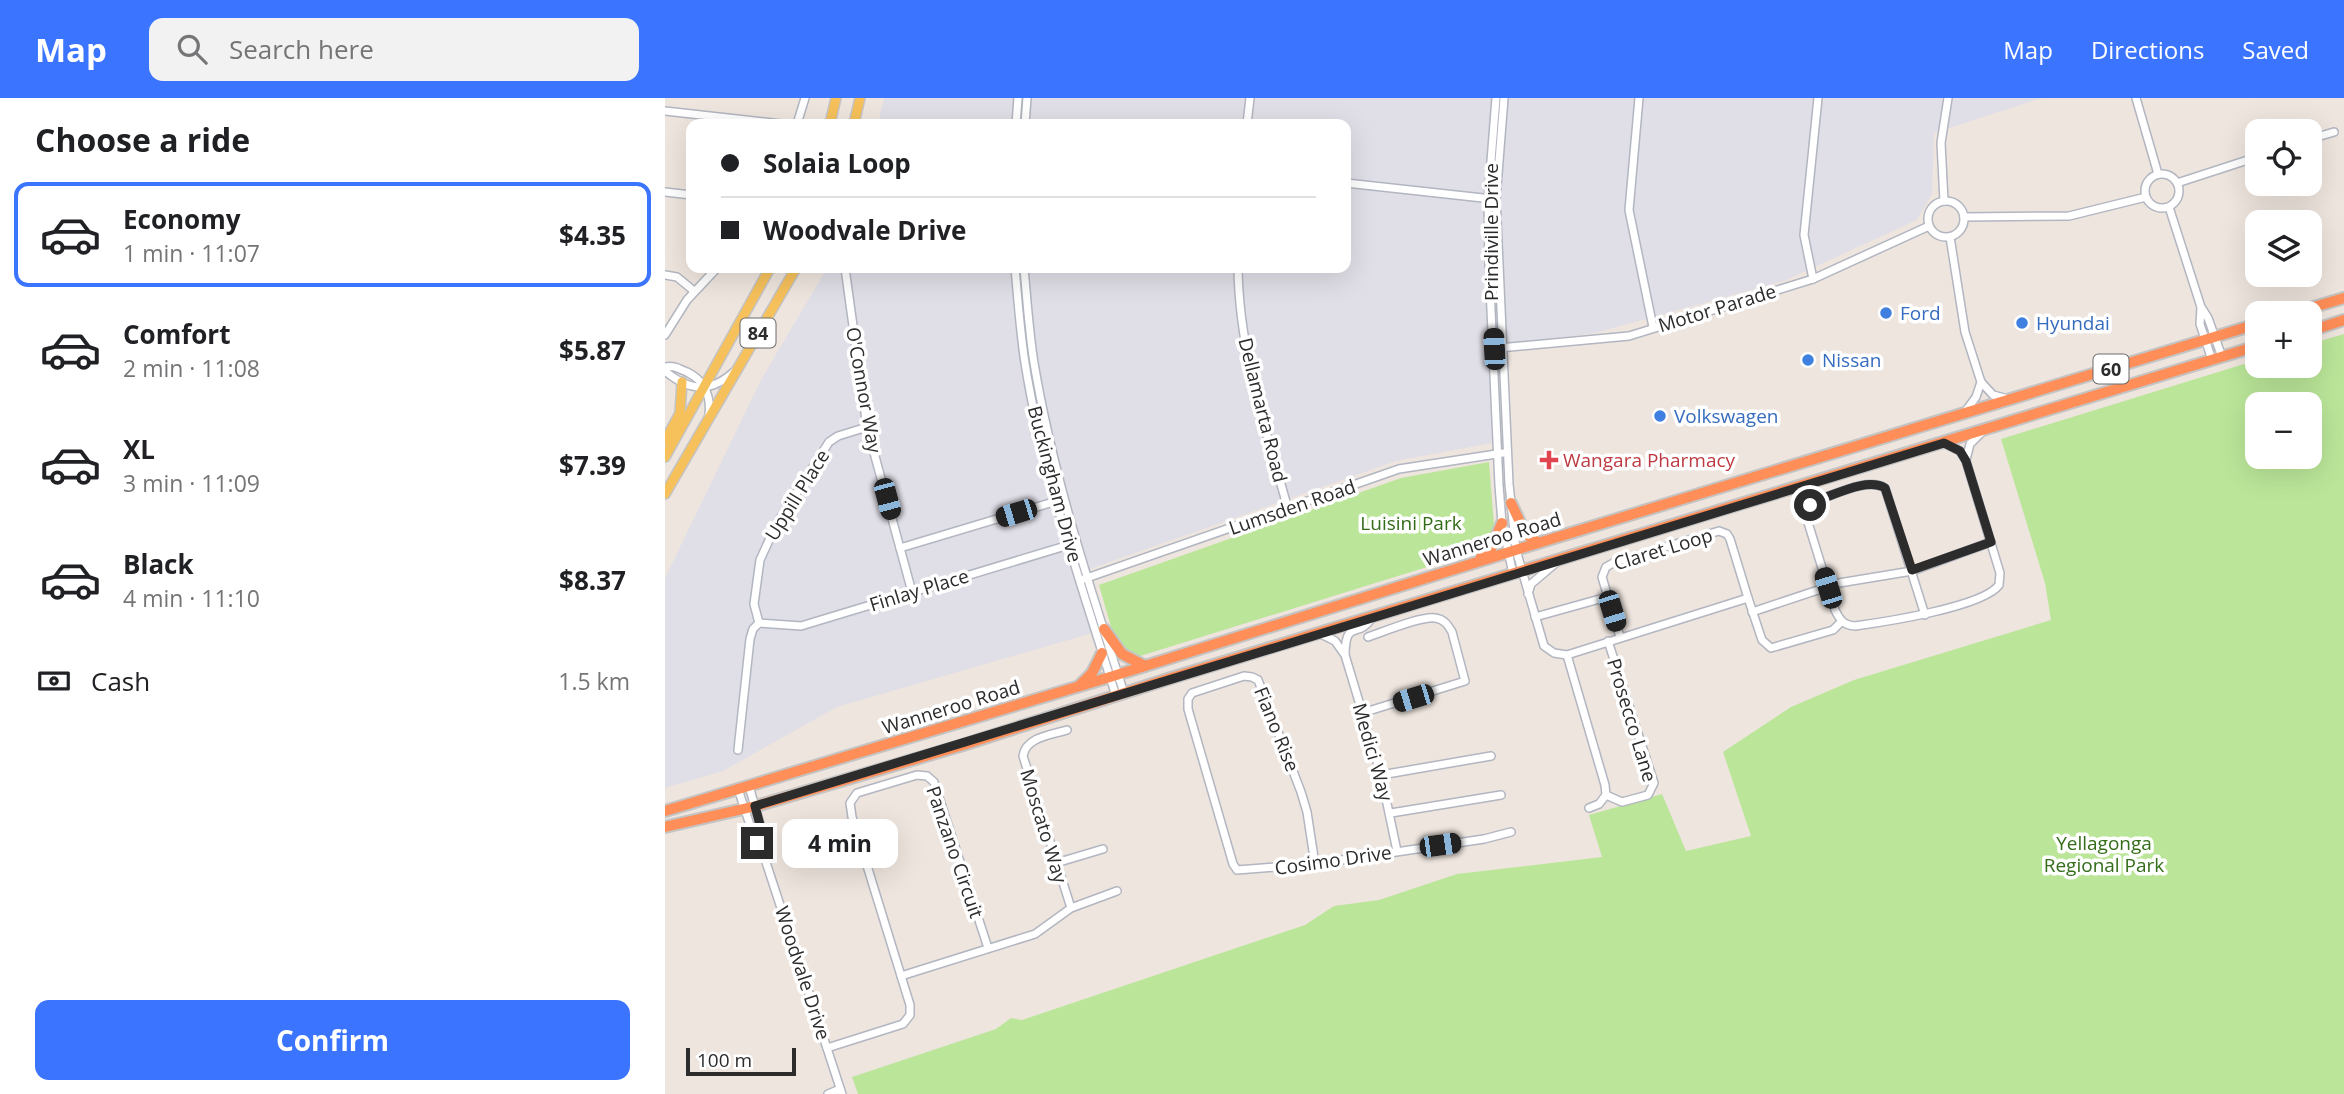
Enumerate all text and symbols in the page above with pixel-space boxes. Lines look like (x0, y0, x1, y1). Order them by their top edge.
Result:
search box (149, 18, 639, 81)
text: Map (35, 27, 107, 72)
icon: search (173, 30, 211, 68)
text: Search here (229, 31, 374, 67)
text: Map (2003, 33, 2053, 66)
text: Directions (2091, 33, 2204, 66)
text: Saved (2242, 33, 2309, 66)
text: Choose a ride (35, 118, 250, 161)
map controls (2245, 119, 2322, 469)
button: locate (2245, 119, 2322, 196)
text: Solaia Loop (763, 145, 911, 181)
street label: Prindiville Drive (1478, 163, 1504, 301)
text: Economy (123, 201, 241, 237)
icon: car (39, 203, 102, 266)
button: layers (2245, 210, 2322, 287)
text: Woodvale Drive (763, 212, 966, 248)
text: $4.35 (559, 217, 626, 253)
text: 1 min · 11:07 (123, 237, 260, 269)
street label: Motor Parade (1655, 278, 1779, 338)
place label: Ford (1900, 300, 1941, 326)
button: + (2245, 301, 2322, 378)
marker: Ford (1878, 305, 1894, 321)
place label: Hyundai (2036, 310, 2110, 336)
marker: Hyundai (2014, 315, 2030, 331)
text: Comfort (123, 316, 230, 352)
icon: car (39, 318, 102, 381)
road number: 84 (741, 318, 775, 347)
street label: O'Connor Way (840, 325, 888, 455)
car (1483, 327, 1506, 371)
text: $5.87 (559, 332, 626, 368)
street label: Dellamarta Road (1232, 335, 1294, 485)
place label: Nissan (1822, 347, 1881, 373)
text: 2 min · 11:08 (123, 352, 260, 384)
marker: Nissan (1800, 352, 1816, 368)
road number: 60 (2093, 354, 2129, 384)
button: − (2245, 392, 2322, 469)
street label: Buckingham Drive (1022, 403, 1088, 565)
place label: Volkswagen (1674, 403, 1779, 429)
marker: Volkswagen (1652, 408, 1668, 424)
text: XL (123, 431, 155, 467)
icon: car (39, 433, 102, 496)
street label: Uppill Place (759, 444, 835, 546)
text: $7.39 (559, 447, 626, 483)
place label: Wangara Pharmacy (1563, 447, 1736, 473)
marker: Wangara Pharmacy (1541, 452, 1557, 468)
text: 3 min · 11:09 (123, 467, 260, 499)
street label: Lumsden Road (1225, 473, 1359, 541)
car (872, 476, 903, 522)
route start (1794, 489, 1826, 521)
car (993, 497, 1040, 529)
street label: Wanneroo Road (1420, 506, 1564, 572)
park label: Luisini Park (1360, 510, 1462, 536)
street label: Claret Loop (1610, 522, 1716, 576)
text: Black (123, 546, 194, 582)
icon: car (39, 548, 102, 611)
text: $8.37 (559, 562, 626, 598)
street label: Finlay Place (866, 563, 972, 617)
car (1812, 565, 1845, 611)
text: 4 min · 11:10 (123, 582, 260, 614)
car (1596, 588, 1629, 634)
street label: Prosecco Lane (1601, 655, 1663, 785)
icon: cash (35, 662, 73, 700)
text: Cash (91, 663, 150, 699)
text: 1.5 km (558, 665, 630, 697)
street label: Wanneroo Road (879, 674, 1023, 740)
car (1390, 682, 1437, 714)
street label: Fiano Rise (1248, 683, 1306, 775)
street label: Medici Way (1347, 700, 1399, 804)
street label: Moscato Way (1014, 766, 1074, 887)
street label: Panzano Circuit (920, 783, 990, 922)
callout: 4 min (781, 818, 897, 868)
route end (741, 827, 773, 859)
text: 4 min (808, 827, 872, 859)
park label: Yellagonga Regional Park (2044, 830, 2164, 878)
car (1418, 832, 1463, 858)
street label: Cosimo Drive (1273, 839, 1393, 881)
street label: Woodvale Drive (769, 903, 837, 1043)
button: Confirm (35, 1000, 630, 1080)
scale bar (686, 1045, 796, 1077)
text: 100 m (697, 1047, 752, 1073)

